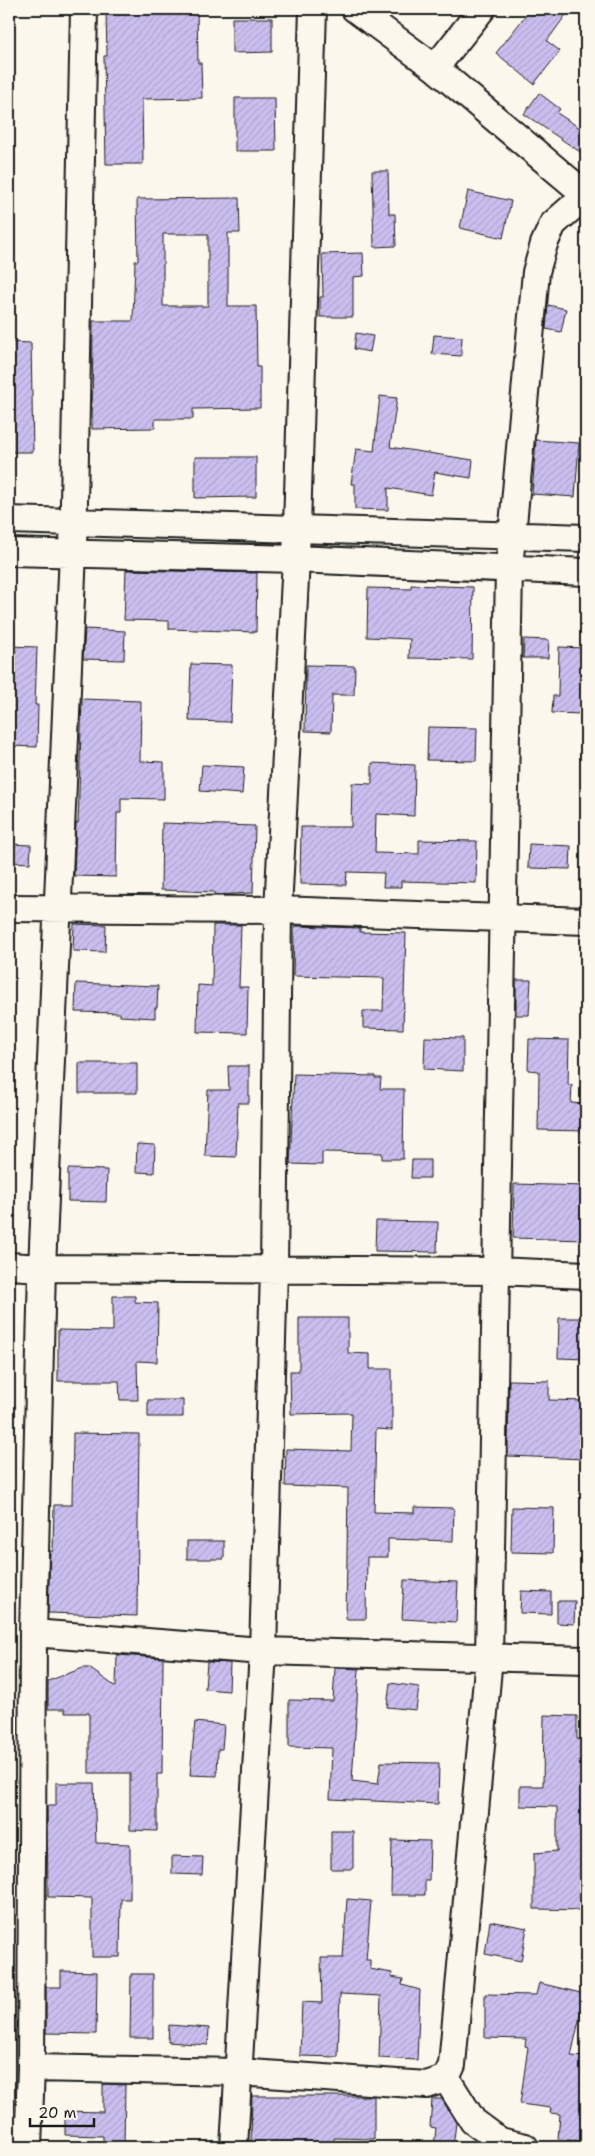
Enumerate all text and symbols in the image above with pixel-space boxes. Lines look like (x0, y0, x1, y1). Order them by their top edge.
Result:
scale bar (30, 2096, 94, 2128)
text: 20 m (38, 2103, 77, 2123)

